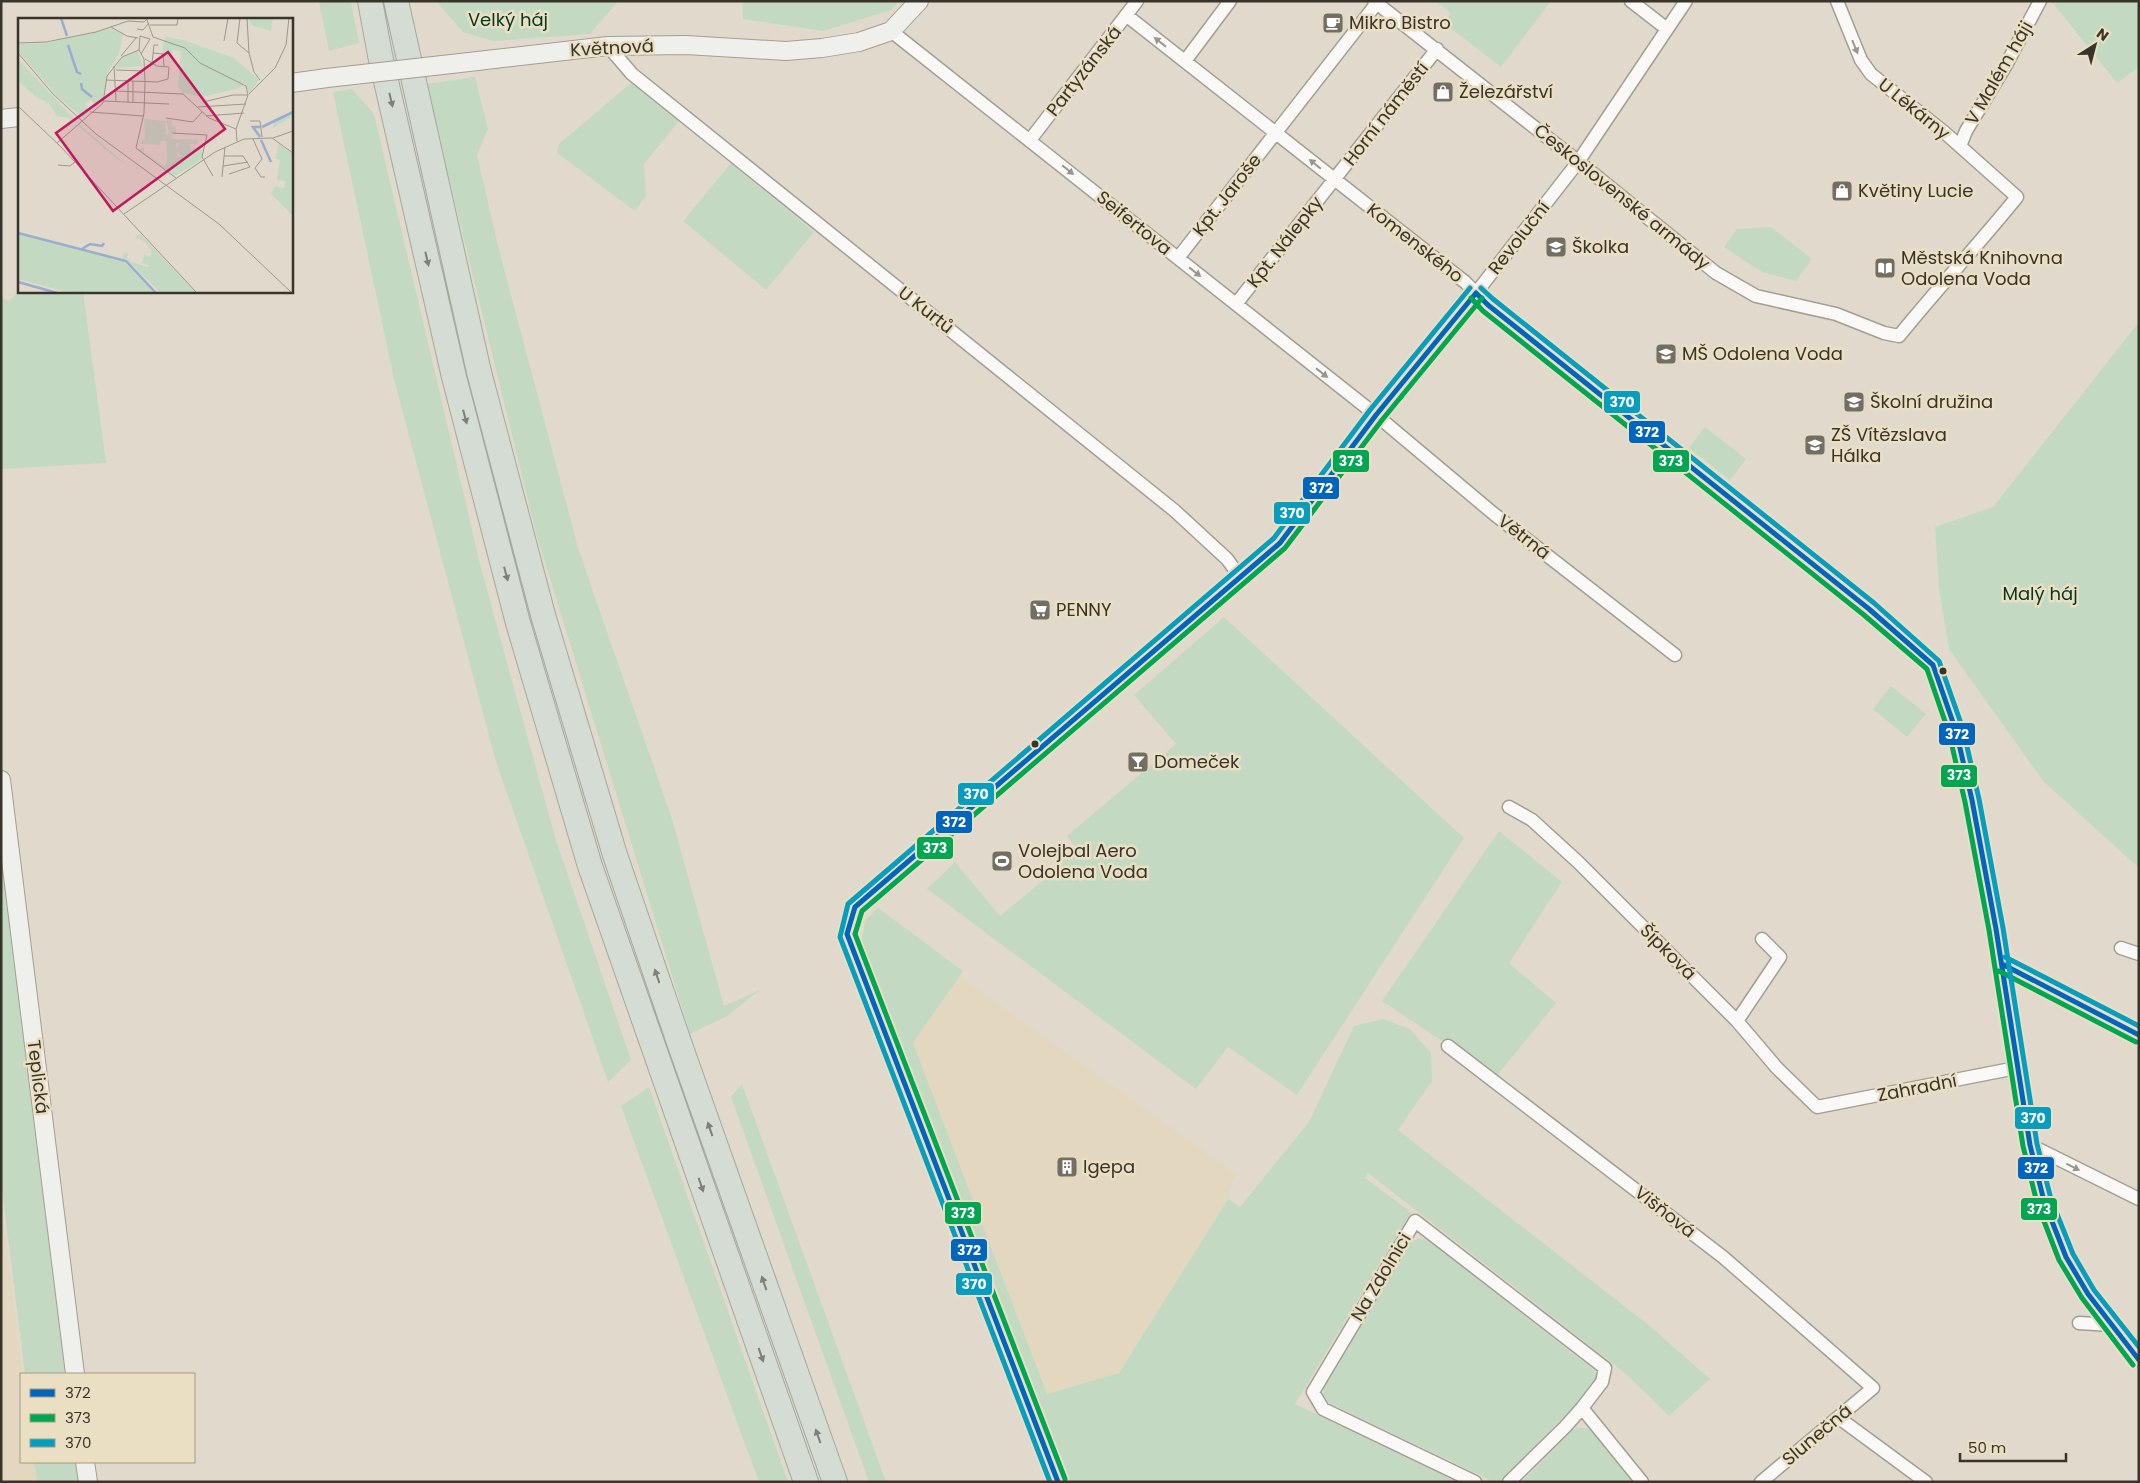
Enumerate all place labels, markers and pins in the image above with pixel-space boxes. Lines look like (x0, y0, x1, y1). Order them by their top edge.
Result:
place label: Mikro Bistro (1349, 10, 1451, 35)
cafe icon: Mikro Bistro (1321, 11, 1345, 35)
place label: Železářství (1459, 79, 1553, 104)
shop icon: Železářství (1431, 80, 1455, 104)
place label: Květiny Lucie (1858, 178, 1973, 203)
shop icon: Květiny Lucie (1830, 179, 1854, 203)
place label: Školka (1572, 234, 1629, 259)
school or university icon: Školka (1544, 235, 1568, 259)
place label: Městská Knihovna Odolena Voda (1901, 245, 2063, 291)
library icon: Městská Knihovna Odolena Voda (1873, 256, 1897, 280)
place label: MŠ Odolena Voda (1682, 341, 1843, 366)
school or university icon: MŠ Odolena Voda (1654, 342, 1678, 366)
place label: Školní družina (1870, 389, 1993, 414)
school or university icon: Školní družina (1842, 390, 1866, 414)
place label: ZŠ Vítězslava Hálka (1831, 422, 1947, 468)
school or university icon: ZŠ Vítězslava Hálka (1803, 433, 1827, 457)
place label: PENNY (1056, 597, 1112, 622)
supermarket icon: PENNY (1028, 598, 1052, 622)
unlabelled marker (1938, 666, 1948, 676)
unlabelled marker (1030, 739, 1040, 749)
place label: Domeček (1154, 749, 1240, 774)
bar icon: Domeček (1126, 750, 1150, 774)
place label: Volejbal Aero Odolena Voda (1018, 838, 1148, 884)
sports icon: Volejbal Aero Odolena Voda (990, 849, 1014, 873)
place label: Igepa (1083, 1154, 1135, 1179)
building icon: Igepa (1055, 1155, 1079, 1179)

